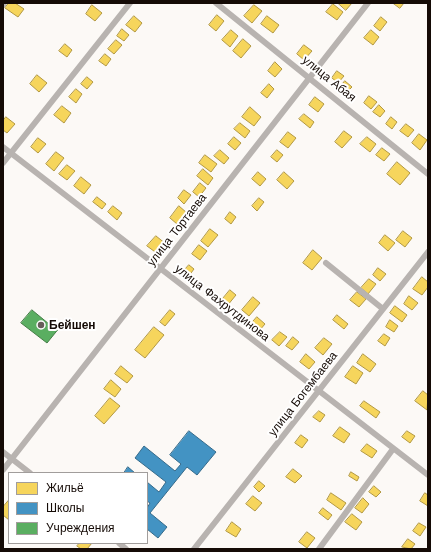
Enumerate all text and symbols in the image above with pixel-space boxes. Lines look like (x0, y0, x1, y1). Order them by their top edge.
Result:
street label: улица Абая (299, 53, 359, 105)
street label: улица Тортаева (144, 191, 210, 269)
street label: улица Фахрутдинова (172, 261, 272, 345)
place label: Бейшен (49, 318, 96, 332)
marker: Бейшен (36, 320, 46, 330)
street label: улица Богембаева (265, 349, 341, 439)
legend (8, 472, 148, 544)
text: Жильё (46, 481, 84, 495)
text: Школы (46, 501, 84, 515)
text: Учреждения (46, 521, 115, 535)

